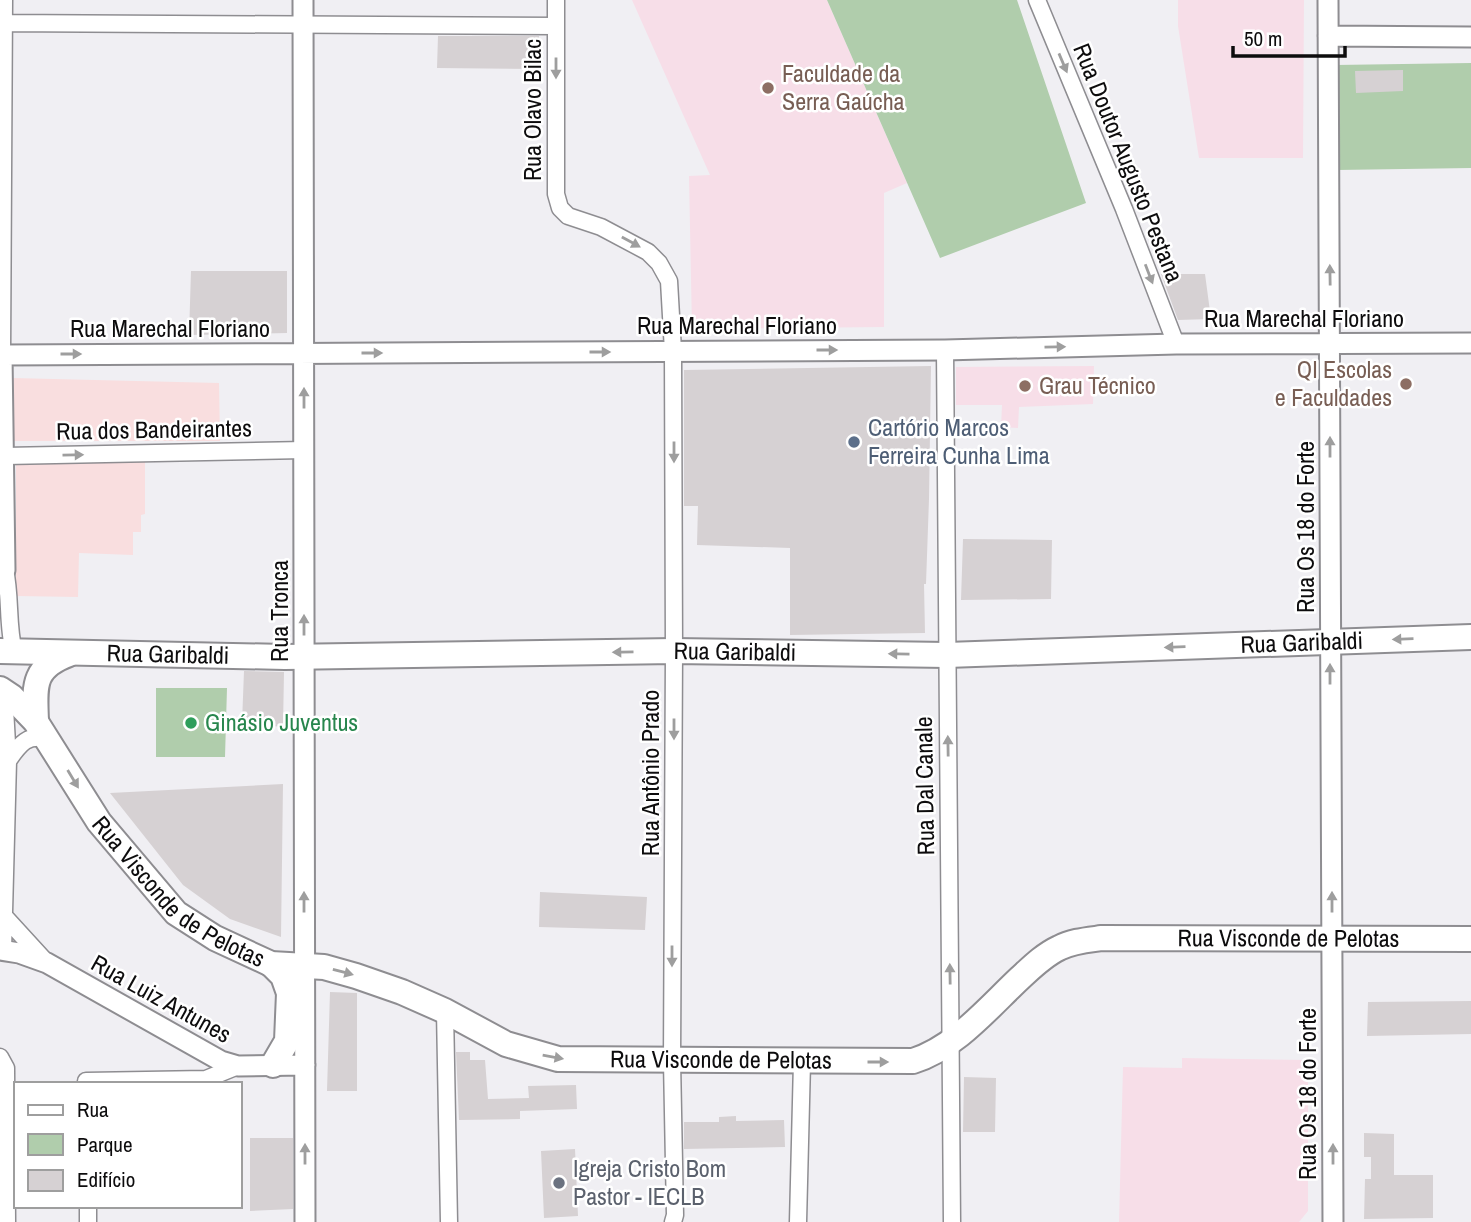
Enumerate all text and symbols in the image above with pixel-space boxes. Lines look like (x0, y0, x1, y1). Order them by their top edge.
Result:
scale bar (1233, 14, 1345, 58)
text: 50 m (1244, 24, 1282, 53)
street label: Rua Doutor Augusto Pestana (1066, 38, 1192, 287)
street label: Rua Olavo Bilac (516, 39, 548, 181)
one-way arrow (1057, 53, 1069, 73)
one-way arrow (550, 57, 562, 79)
place label: Faculdade da Serra Gaúcha (782, 57, 905, 117)
marker: Faculdade da Serra Gaúcha (760, 80, 776, 96)
one-way arrow (621, 236, 640, 248)
one-way arrow (1143, 263, 1154, 284)
one-way arrow (1325, 264, 1336, 286)
street label: Rua Marechal Floriano (1204, 302, 1404, 334)
street label: Rua Marechal Floriano (637, 309, 837, 341)
street label: Rua Marechal Floriano (70, 312, 270, 344)
one-way arrow (1044, 341, 1066, 353)
one-way arrow (816, 344, 838, 356)
one-way arrow (589, 346, 611, 357)
one-way arrow (361, 347, 383, 359)
one-way arrow (60, 348, 82, 360)
place label: QI Escolas e Faculdades (1275, 353, 1392, 413)
place label: Grau Técnico (1039, 369, 1156, 401)
marker: QI Escolas e Faculdades (1398, 376, 1414, 392)
marker: Grau Técnico (1017, 378, 1033, 394)
one-way arrow (298, 387, 310, 409)
street label: Rua dos Bandeirantes (56, 411, 252, 447)
place label: Cartório Marcos Ferreira Cunha Lima (868, 411, 1050, 471)
marker: Cartório Marcos Ferreira Cunha Lima (846, 434, 862, 450)
one-way arrow (1325, 436, 1336, 458)
one-way arrow (668, 441, 679, 463)
street label: Rua Os 18 do Forte (1289, 441, 1321, 613)
one-way arrow (62, 449, 84, 460)
street label: Rua Tronca (263, 560, 295, 662)
one-way arrow (298, 614, 310, 636)
street label: Rua Garibaldi (1240, 624, 1363, 660)
one-way arrow (1392, 633, 1414, 644)
street label: Rua Garibaldi (673, 634, 796, 668)
street label: Rua Garibaldi (106, 636, 230, 671)
one-way arrow (1164, 641, 1186, 652)
one-way arrow (611, 646, 633, 658)
one-way arrow (888, 648, 910, 660)
one-way arrow (1324, 663, 1336, 685)
street label: Rua Antônio Prado (634, 690, 666, 856)
place label: Ginásio Juventus (205, 706, 358, 738)
marker: Ginásio Juventus (183, 715, 199, 731)
street label: Rua Dal Canale (907, 716, 941, 856)
one-way arrow (668, 718, 680, 740)
one-way arrow (942, 735, 954, 757)
one-way arrow (67, 770, 79, 789)
street label: Rua Visconde de Pelotas (85, 809, 270, 974)
one-way arrow (298, 891, 310, 913)
one-way arrow (1326, 891, 1338, 913)
street label: Rua Visconde de Pelotas (1177, 921, 1399, 954)
one-way arrow (666, 945, 678, 967)
street label: Rua Luiz Antunes (86, 946, 237, 1050)
one-way arrow (944, 963, 956, 985)
one-way arrow (332, 967, 354, 978)
street label: Rua Os 18 do Forte (1291, 1008, 1323, 1180)
street label: Rua Visconde de Pelotas (610, 1042, 832, 1076)
one-way arrow (542, 1052, 564, 1063)
one-way arrow (867, 1056, 889, 1068)
legend (14, 1082, 242, 1208)
text: Rua (77, 1095, 109, 1124)
text: Parque (77, 1130, 133, 1159)
one-way arrow (299, 1143, 311, 1165)
one-way arrow (1327, 1143, 1339, 1165)
place label: Igreja Cristo Bom Pastor - IECLB (573, 1152, 726, 1212)
text: Edifício (77, 1165, 135, 1194)
marker: Igreja Cristo Bom Pastor - IECLB (551, 1175, 567, 1191)

